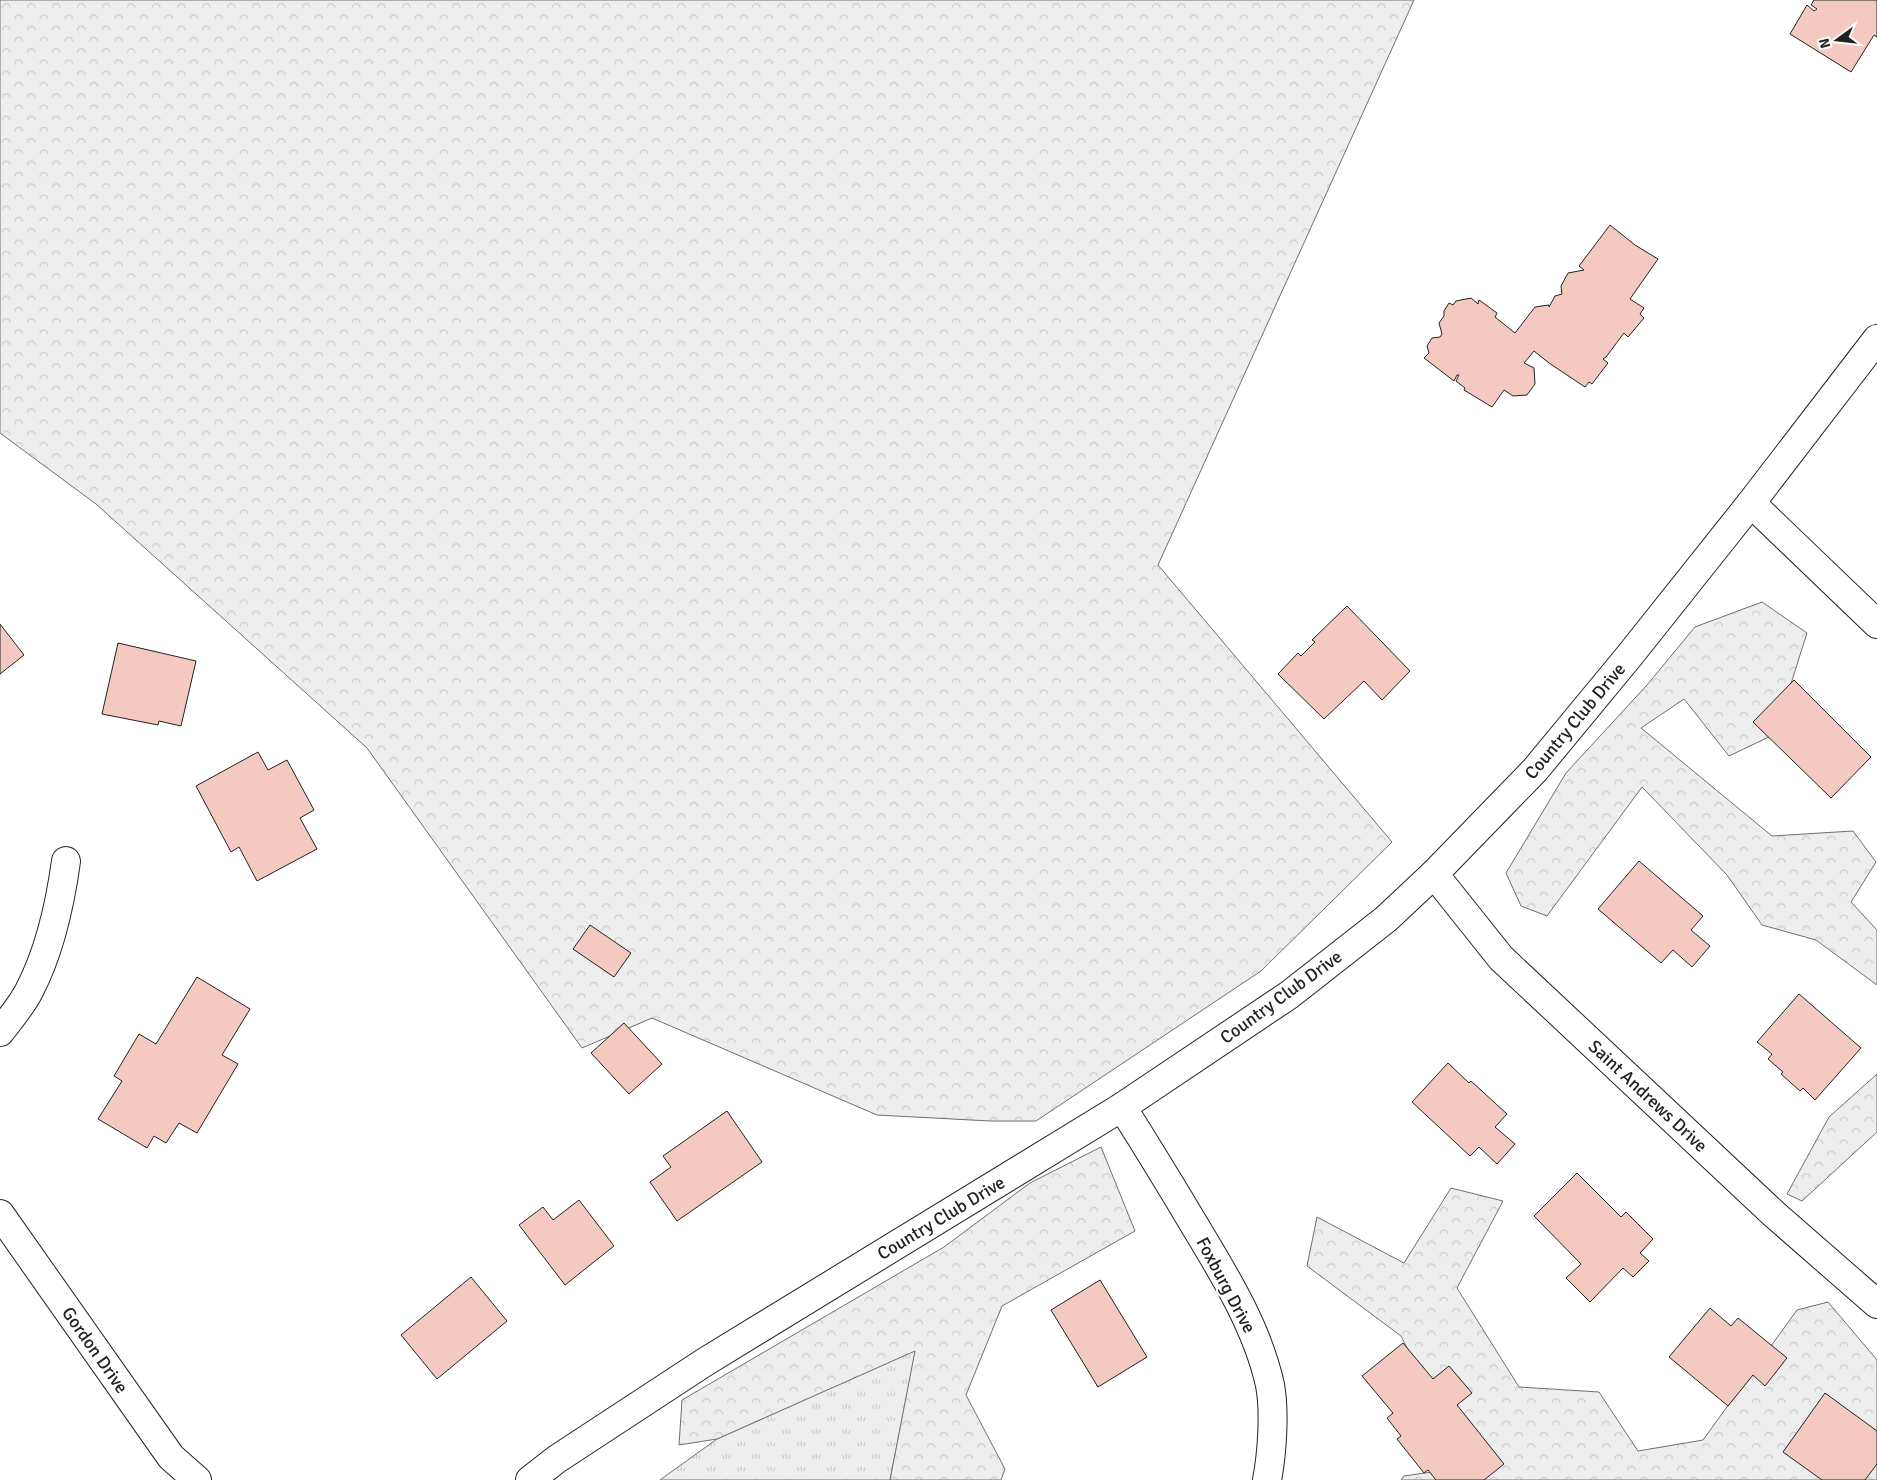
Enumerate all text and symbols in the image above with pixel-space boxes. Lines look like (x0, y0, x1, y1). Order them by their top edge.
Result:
north arrow (1812, 15, 1862, 65)
text: N (1815, 36, 1834, 50)
street label: Country Club Drive (1520, 658, 1630, 784)
street label: Country Club Drive (1216, 945, 1346, 1049)
street label: Saint Andrews Drive (1584, 1035, 1712, 1157)
street label: Country Club Drive (873, 1171, 1009, 1265)
street label: Foxburg Drive (1191, 1233, 1261, 1337)
street label: Gordon Drive (57, 1303, 133, 1397)

